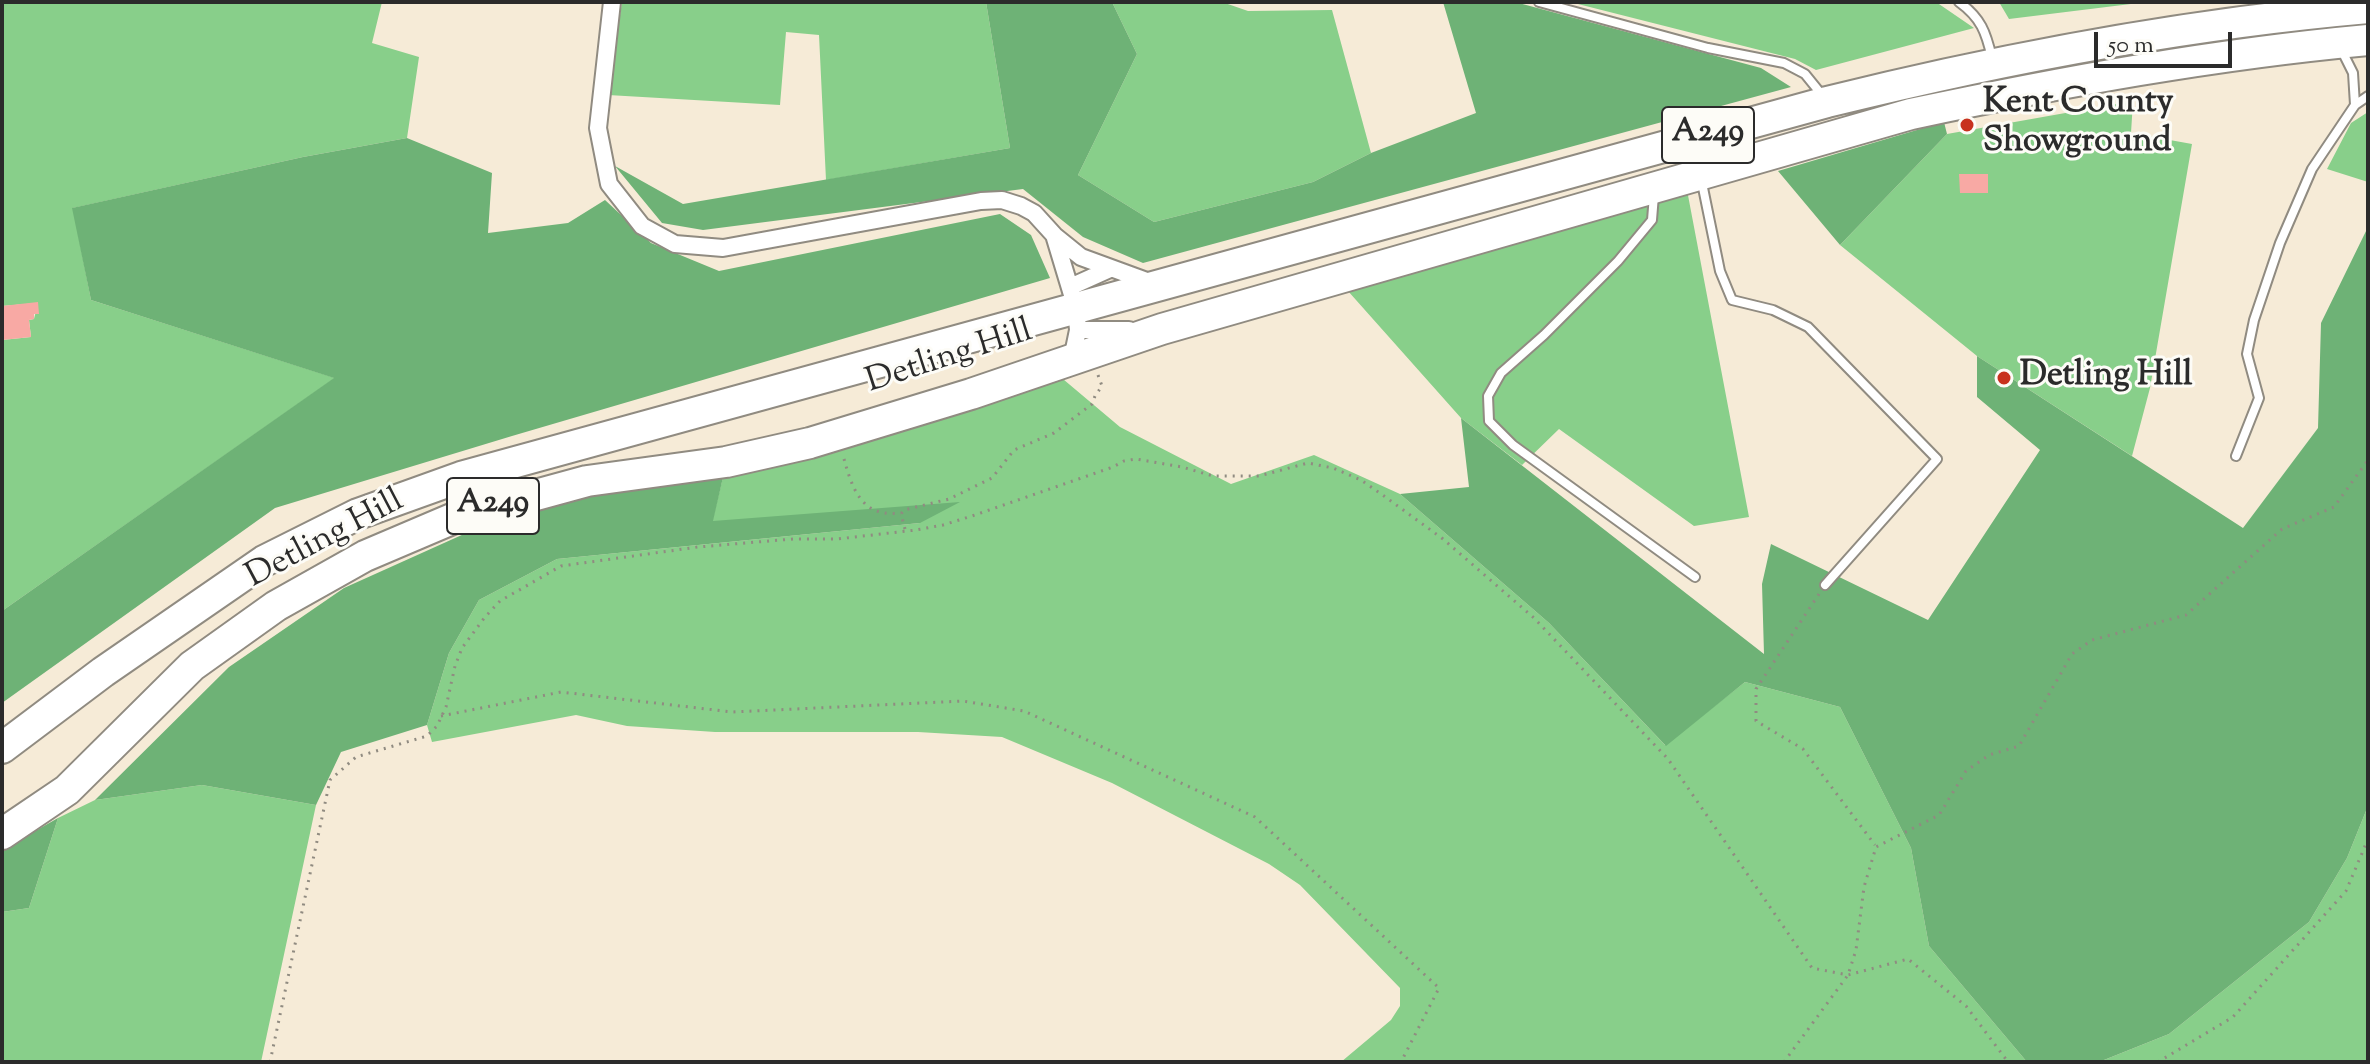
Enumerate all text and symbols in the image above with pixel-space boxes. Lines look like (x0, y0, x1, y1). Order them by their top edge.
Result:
scale bar (2098, 16, 2236, 66)
text: 50 m (2108, 29, 2154, 63)
place label: Kent County Showground (1983, 85, 2174, 164)
road number: A249 (1662, 107, 1754, 163)
marker: Kent County Showground (1958, 116, 1976, 134)
street label: Detling Hill (862, 313, 1038, 405)
place label: Detling Hill (2020, 358, 2192, 398)
marker: Detling Hill (1995, 369, 2013, 387)
road number: A249 (447, 478, 539, 534)
street label: Detling Hill (240, 483, 412, 599)

